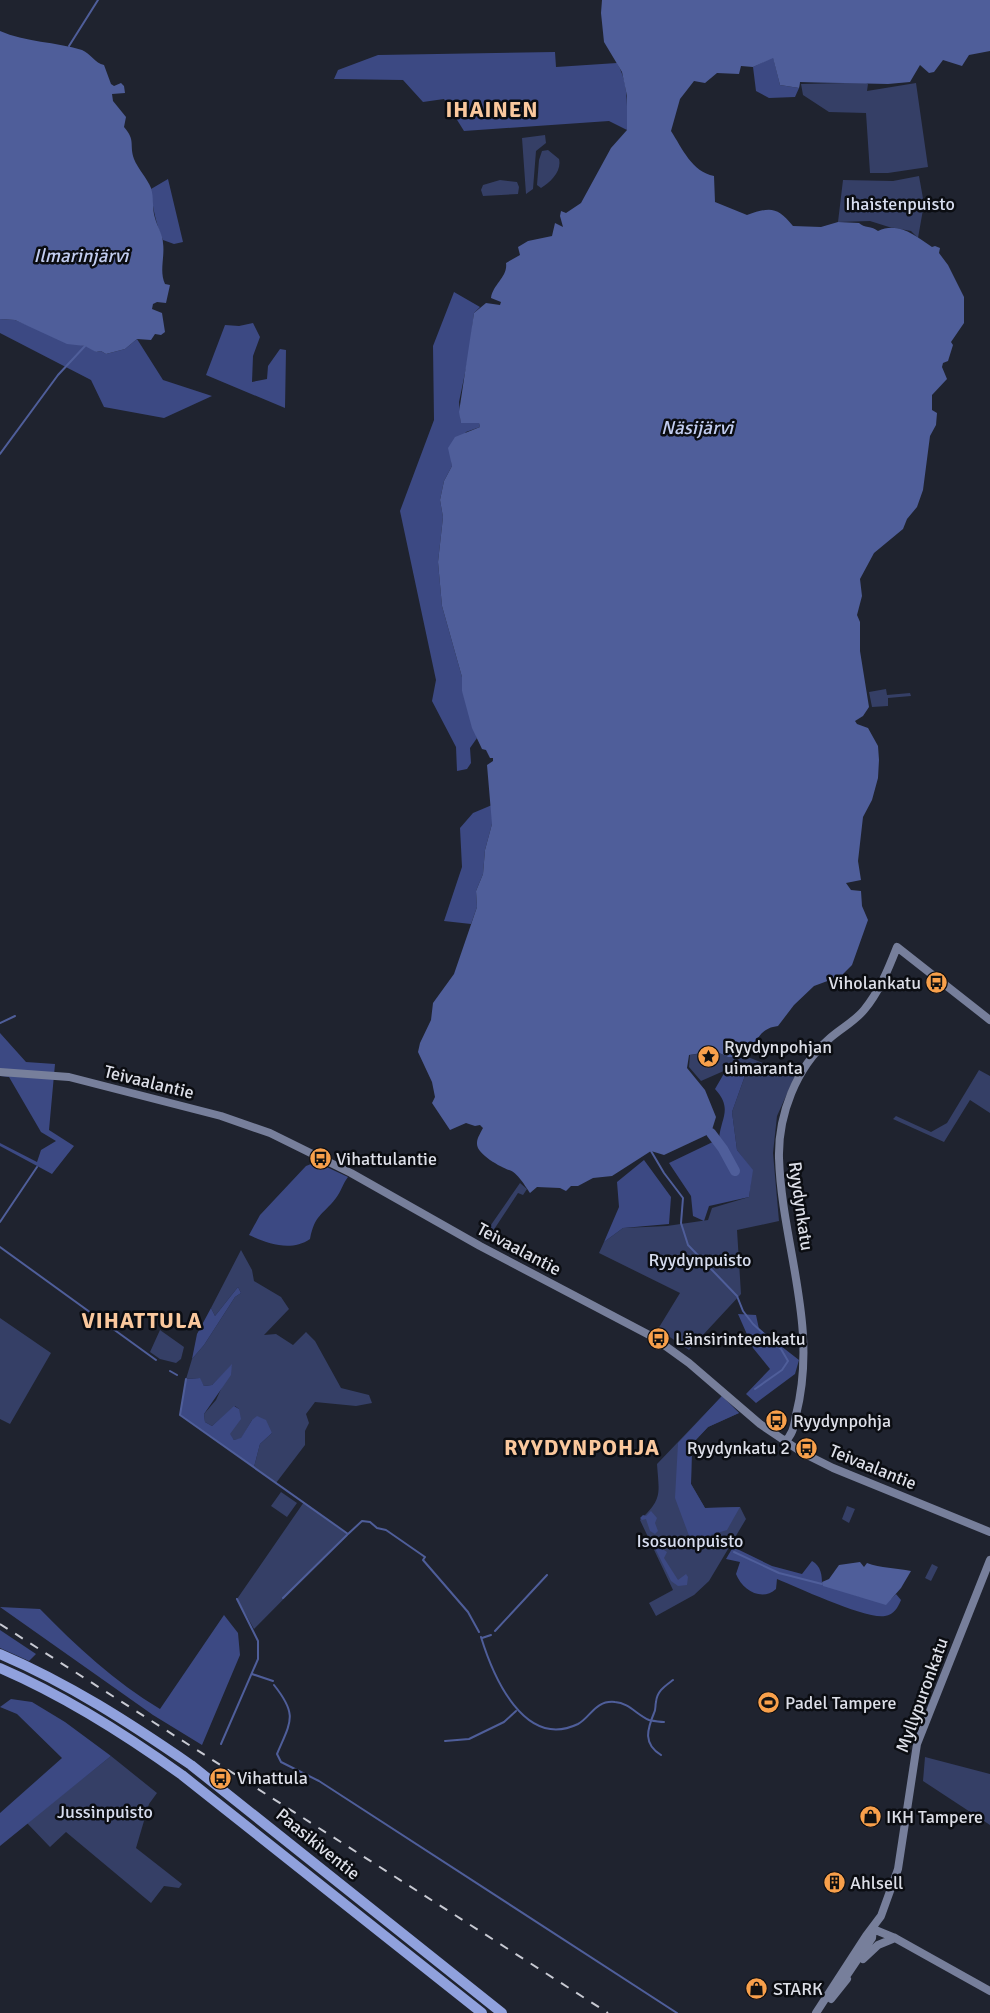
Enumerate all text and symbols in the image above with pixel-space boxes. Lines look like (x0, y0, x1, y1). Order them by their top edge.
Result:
district label: IHAINEN (445, 96, 539, 123)
park label: Ihaistenpuisto (845, 193, 955, 215)
water label: Ilmarinjärvi (34, 244, 131, 268)
water label: Näsijärvi (661, 416, 735, 440)
bus stop icon: Viholankatu (925, 971, 949, 995)
place label: Viholankatu (828, 972, 921, 994)
place label: Ryydynpohjan uimaranta (724, 1036, 832, 1079)
place icon: Ryydynpohjan uimaranta (696, 1045, 720, 1069)
street label: Teivaalantie (102, 1060, 196, 1104)
bus stop icon: Vihattulantie (308, 1147, 332, 1171)
place label: Vihattulantie (336, 1148, 437, 1170)
street label: Ryydynkatu (784, 1160, 818, 1252)
street label: Teivaalantie (473, 1218, 565, 1280)
park label: Ryydynpuisto (649, 1249, 751, 1271)
district label: VIHATTULA (82, 1307, 202, 1334)
bus stop icon: Länsirinteenkatu (647, 1327, 671, 1351)
place label: Länsirinteenkatu (675, 1328, 806, 1350)
bus stop icon: Ryydynpohja (765, 1409, 789, 1433)
place label: Ryydynpohja (793, 1410, 891, 1432)
district label: RYYDYNPOHJA (504, 1434, 660, 1461)
bus stop icon: Ryydynkatu 2 (794, 1436, 818, 1460)
place label: Ryydynkatu 2 (687, 1437, 790, 1459)
street label: Teivaalantie (826, 1440, 920, 1494)
park label: Isosuonpuisto (637, 1530, 743, 1552)
street label: Myllypuronkatu (891, 1635, 953, 1755)
sports icon: Padel Tampere (757, 1691, 781, 1715)
place label: Padel Tampere (785, 1692, 897, 1714)
bus stop icon: Vihattula (209, 1766, 233, 1790)
place label: Vihattula (237, 1767, 308, 1789)
park label: Jussinpuisto (57, 1801, 153, 1823)
street label: Paasikiventie (272, 1803, 364, 1885)
shop icon: IKH Tampere (858, 1805, 882, 1829)
place label: IKH Tampere (886, 1806, 983, 1828)
building icon: Ahlsell (822, 1871, 846, 1895)
place label: Ahlsell (850, 1872, 903, 1894)
shop icon: STARK (745, 1977, 769, 2001)
place label: STARK (773, 1978, 823, 2000)

